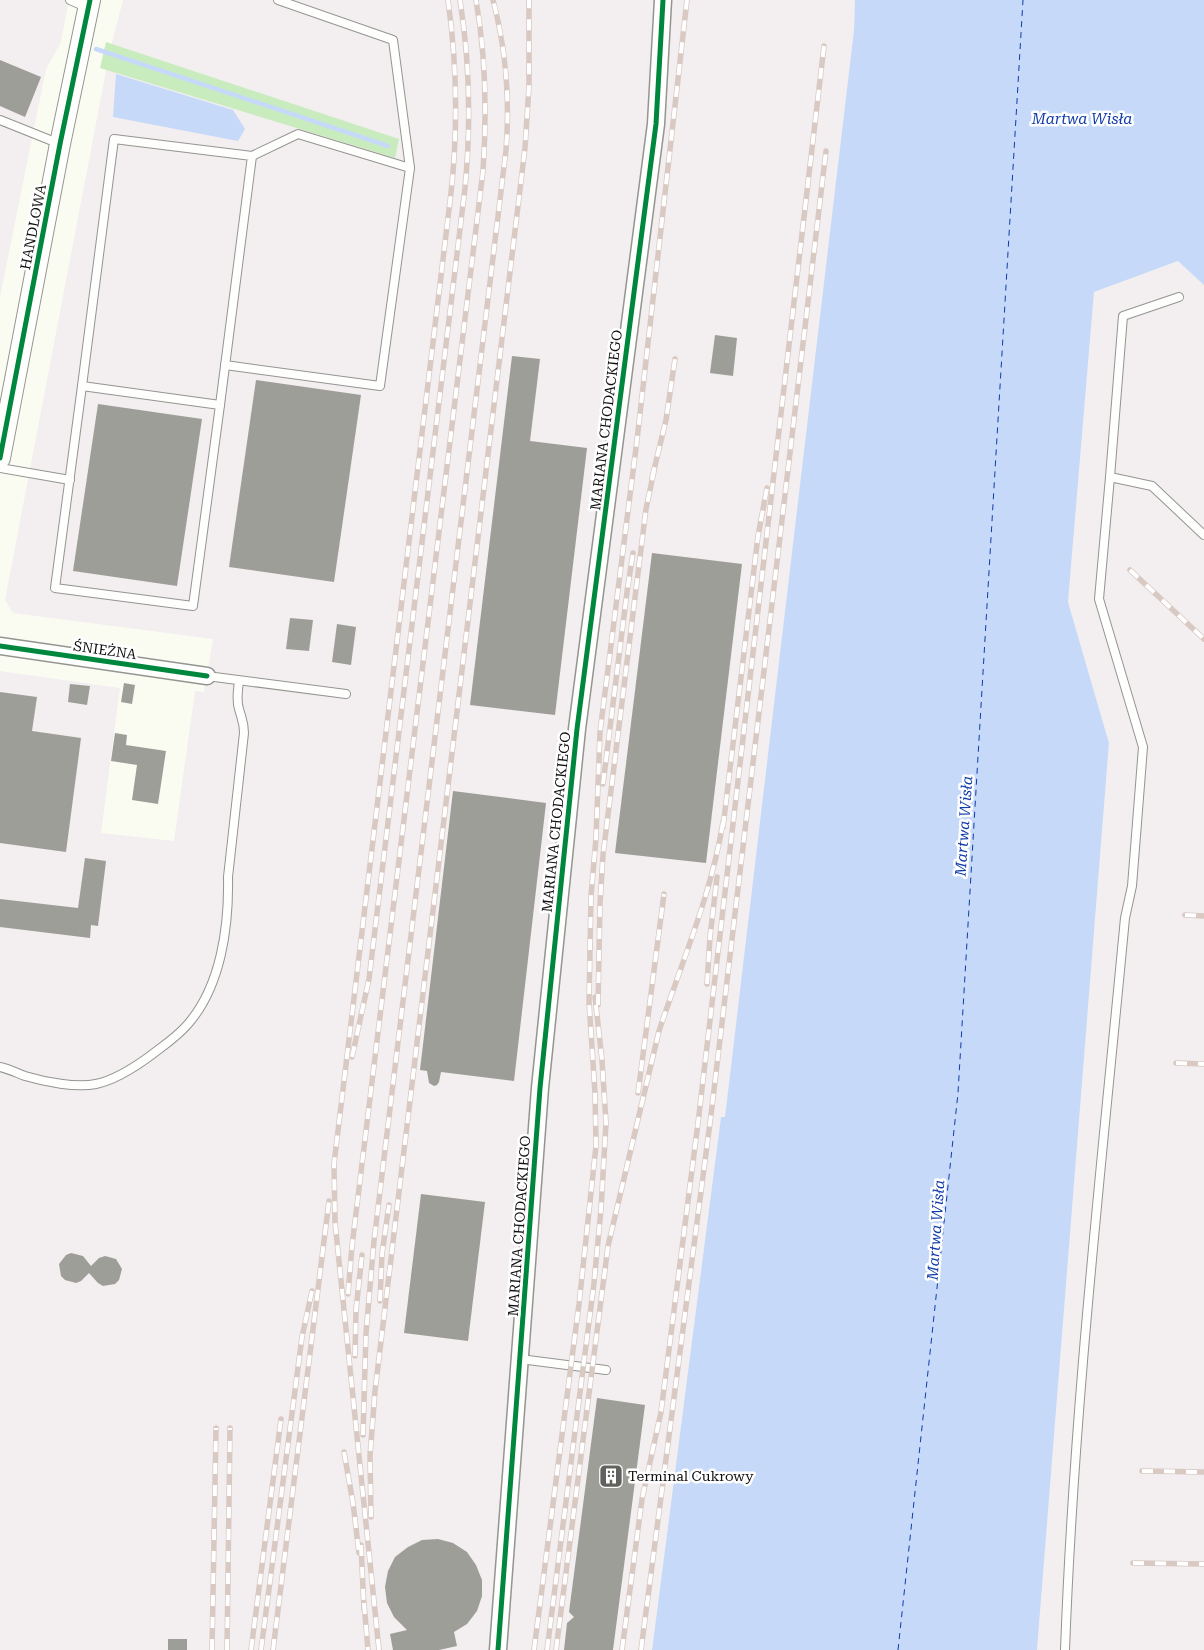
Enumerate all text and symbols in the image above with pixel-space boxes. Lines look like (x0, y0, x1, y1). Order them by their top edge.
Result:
water label: Martwa Wisła (1031, 110, 1132, 128)
street label: HANDLOWA (17, 183, 49, 271)
street label: MARIANA CHODACKIEGO (587, 329, 625, 511)
street label: ŚNIEŻNA (72, 638, 138, 662)
street label: MARIANA CHODACKIEGO (539, 731, 573, 913)
water label: Martwa Wisła (951, 775, 976, 878)
street label: MARIANA CHODACKIEGO (505, 1135, 533, 1317)
water label: Martwa Wisła (923, 1179, 948, 1282)
building icon: Terminal Cukrowy (598, 1463, 624, 1489)
place label: Terminal Cukrowy (628, 1468, 754, 1484)

